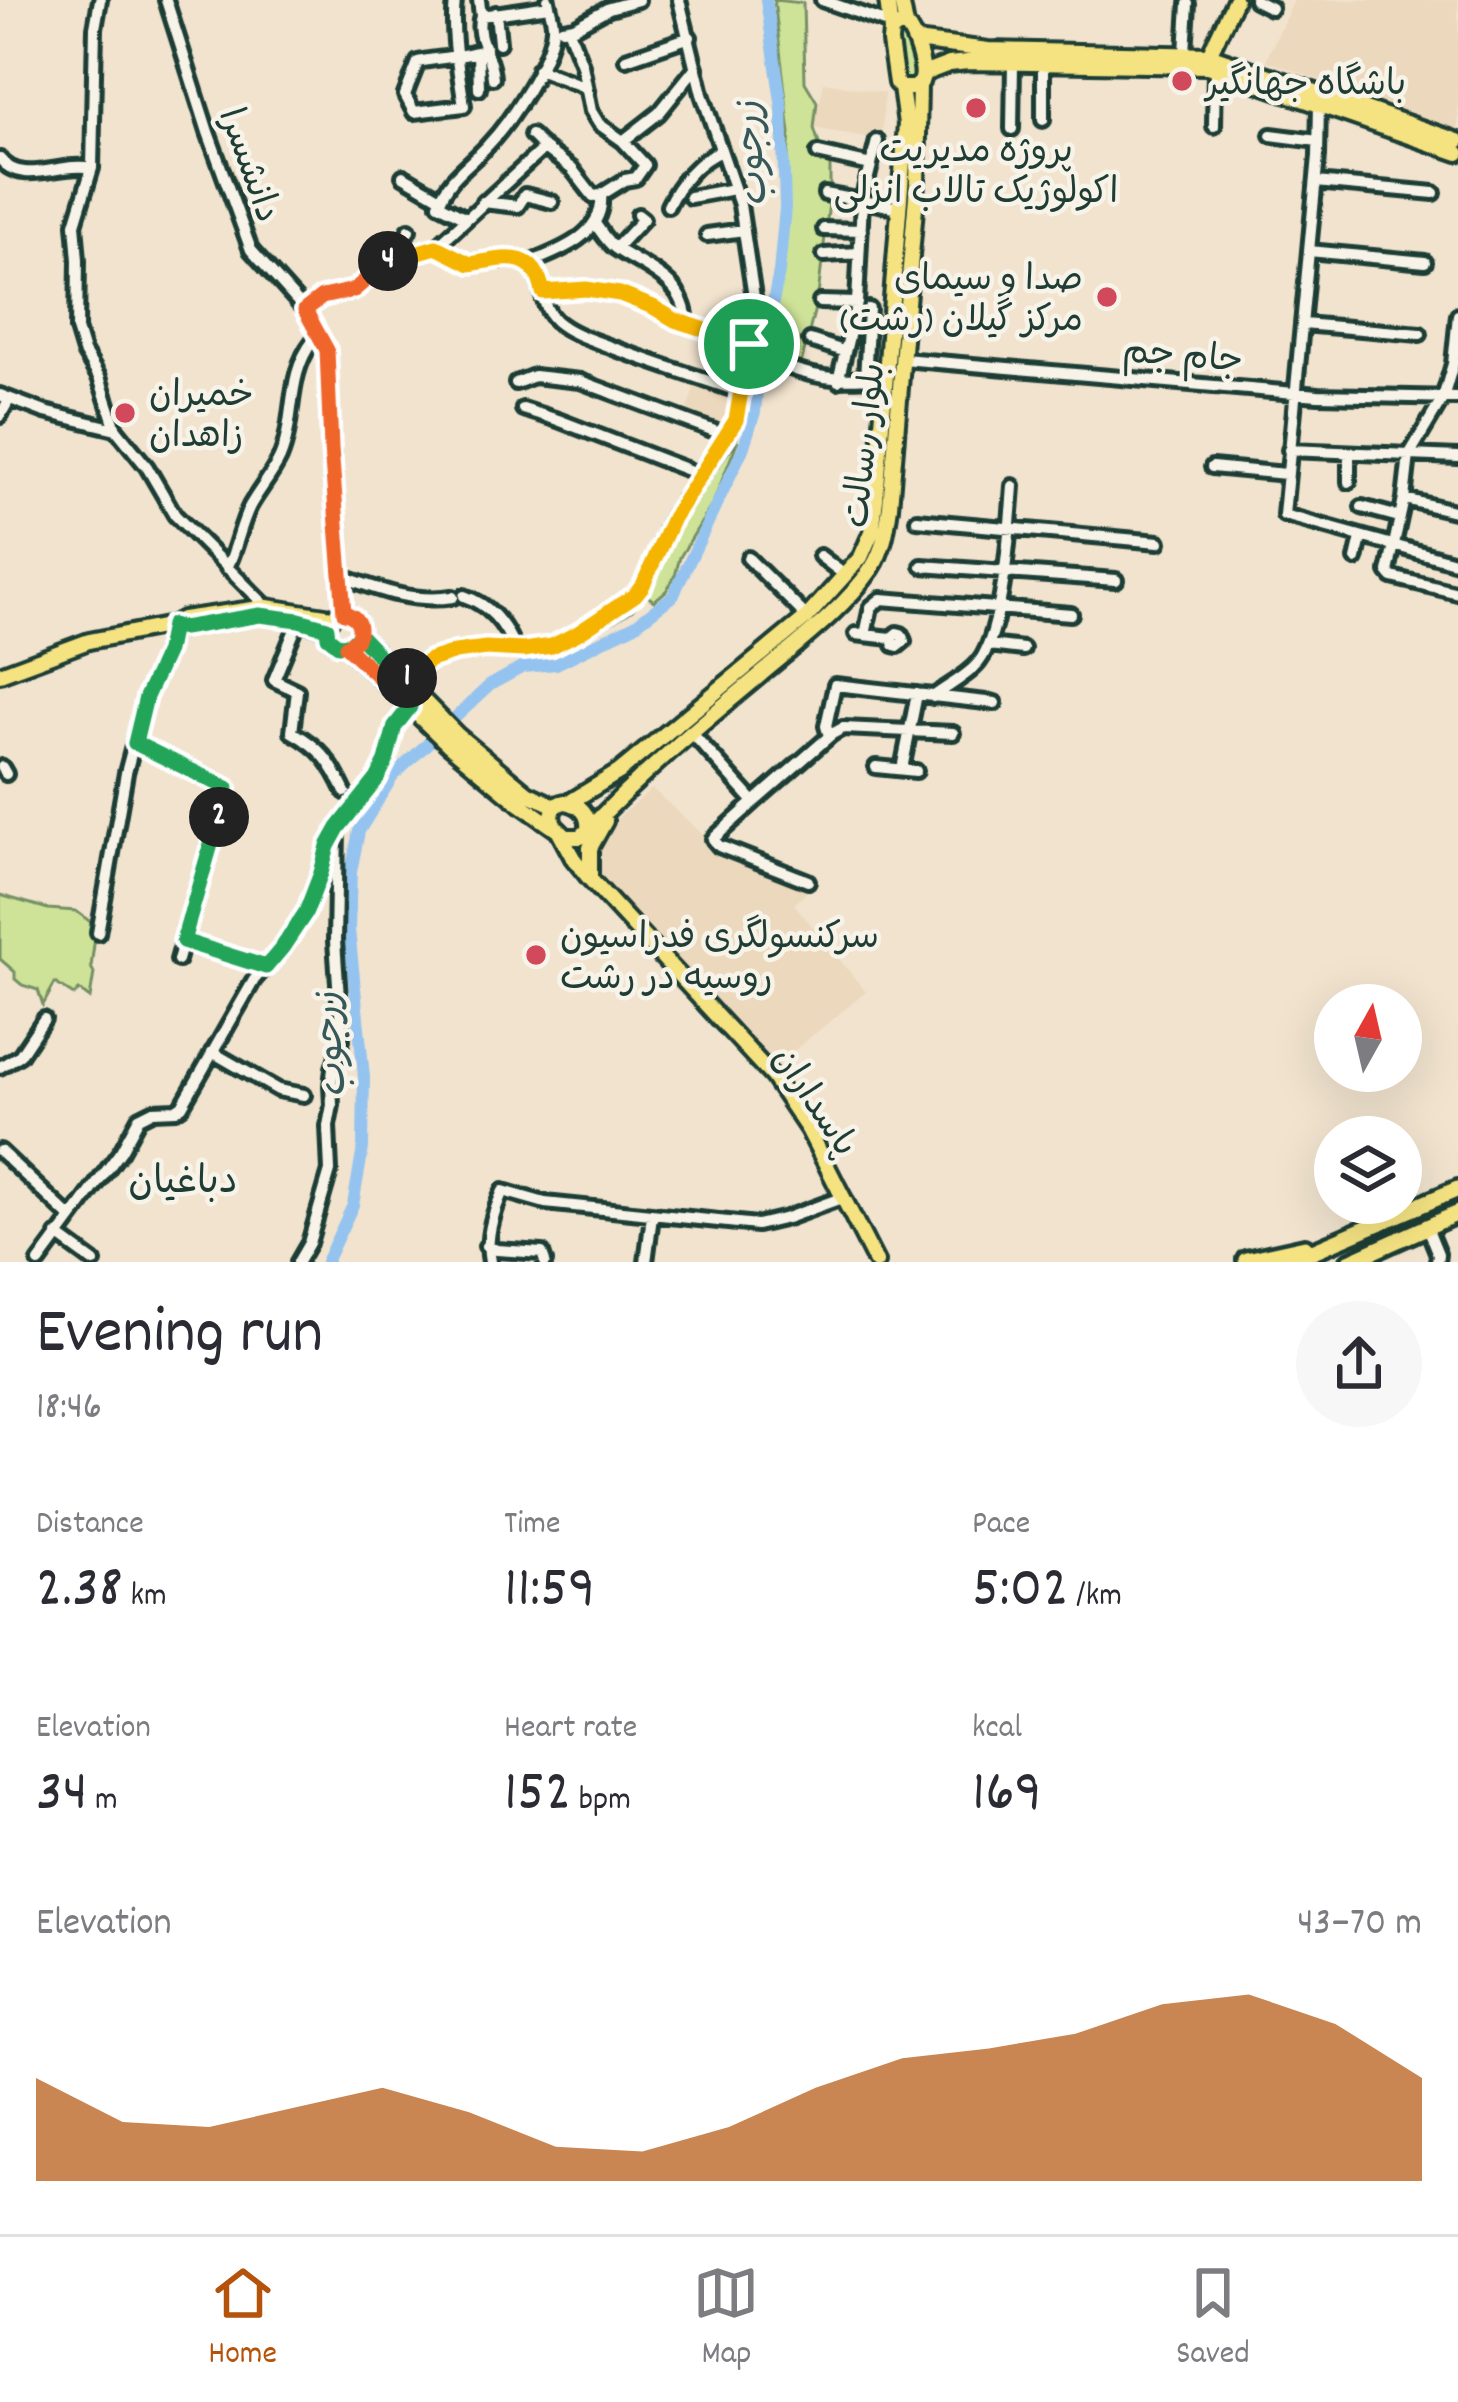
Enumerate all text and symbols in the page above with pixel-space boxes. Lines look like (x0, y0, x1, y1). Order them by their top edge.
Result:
place label: باشگاه جهانگیر (1203, 61, 1406, 113)
marker: باشگاه جهانگیر (1169, 68, 1195, 94)
marker: پروژه مدیریت اکولوژیک تالاب انزلی (963, 95, 989, 121)
water label: زرجوب (723, 98, 786, 208)
street label: دانشسرا (202, 102, 291, 231)
place label: پروژه مدیریت اکولوژیک تالاب انزلی (834, 128, 1118, 221)
pin: 4 (358, 231, 418, 291)
text: 4 (381, 237, 395, 284)
place label: صدا و سیمای مرکز گیلان (رشت) (840, 256, 1083, 349)
marker: صدا و سیمای مرکز گیلان (رشت) (1094, 284, 1120, 310)
pin (698, 293, 800, 395)
icon: arrive (716, 311, 782, 377)
street label: جام جم (1120, 328, 1245, 390)
street label: بلوار رسالت (833, 361, 902, 531)
place label: خمیران زاهدان (149, 372, 254, 465)
marker: خمیران زاهدان (112, 400, 138, 426)
pin: 1 (377, 648, 437, 708)
text: 1 (403, 654, 411, 701)
pin: 2 (189, 787, 249, 847)
text: 2 (212, 793, 226, 840)
place label: سرکنسولگری فدراسیون روسیه در رشت (560, 914, 879, 1007)
marker: سرکنسولگری فدراسیون روسیه در رشت (523, 942, 549, 968)
north arrow (1314, 984, 1422, 1092)
map controls (1314, 984, 1422, 1224)
water label: زرجوب (302, 989, 365, 1099)
street label: پاسداران (756, 1038, 868, 1169)
button: layers (1314, 1116, 1422, 1224)
district label: دباغیان (128, 1157, 238, 1212)
text: Evening run (36, 1290, 323, 1384)
button: share (1296, 1301, 1422, 1427)
text: 18:46 (36, 1382, 102, 1437)
text: Distance (36, 1502, 144, 1549)
text: Time (504, 1502, 560, 1549)
text: Pace (972, 1502, 1030, 1549)
text: 2.38 (36, 1549, 123, 1635)
text: 11:59 (504, 1549, 596, 1635)
text: 5:02 (972, 1549, 1069, 1635)
text: km (123, 1574, 167, 1621)
text: /km (1069, 1574, 1122, 1621)
text: Elevation (36, 1706, 151, 1753)
text: Heart rate (504, 1706, 637, 1753)
text: kcal (972, 1706, 1022, 1753)
text: 34 (36, 1753, 88, 1839)
text: 152 (504, 1753, 571, 1839)
text: 169 (972, 1753, 1042, 1839)
text: m (88, 1778, 118, 1825)
text: bpm (571, 1778, 631, 1825)
text: Elevation (36, 1898, 172, 1953)
text: 43–70 m (1297, 1898, 1422, 1953)
tab: Home (208, 2260, 277, 2379)
tab: Map (693, 2260, 759, 2379)
tab: Saved (1176, 2260, 1250, 2379)

